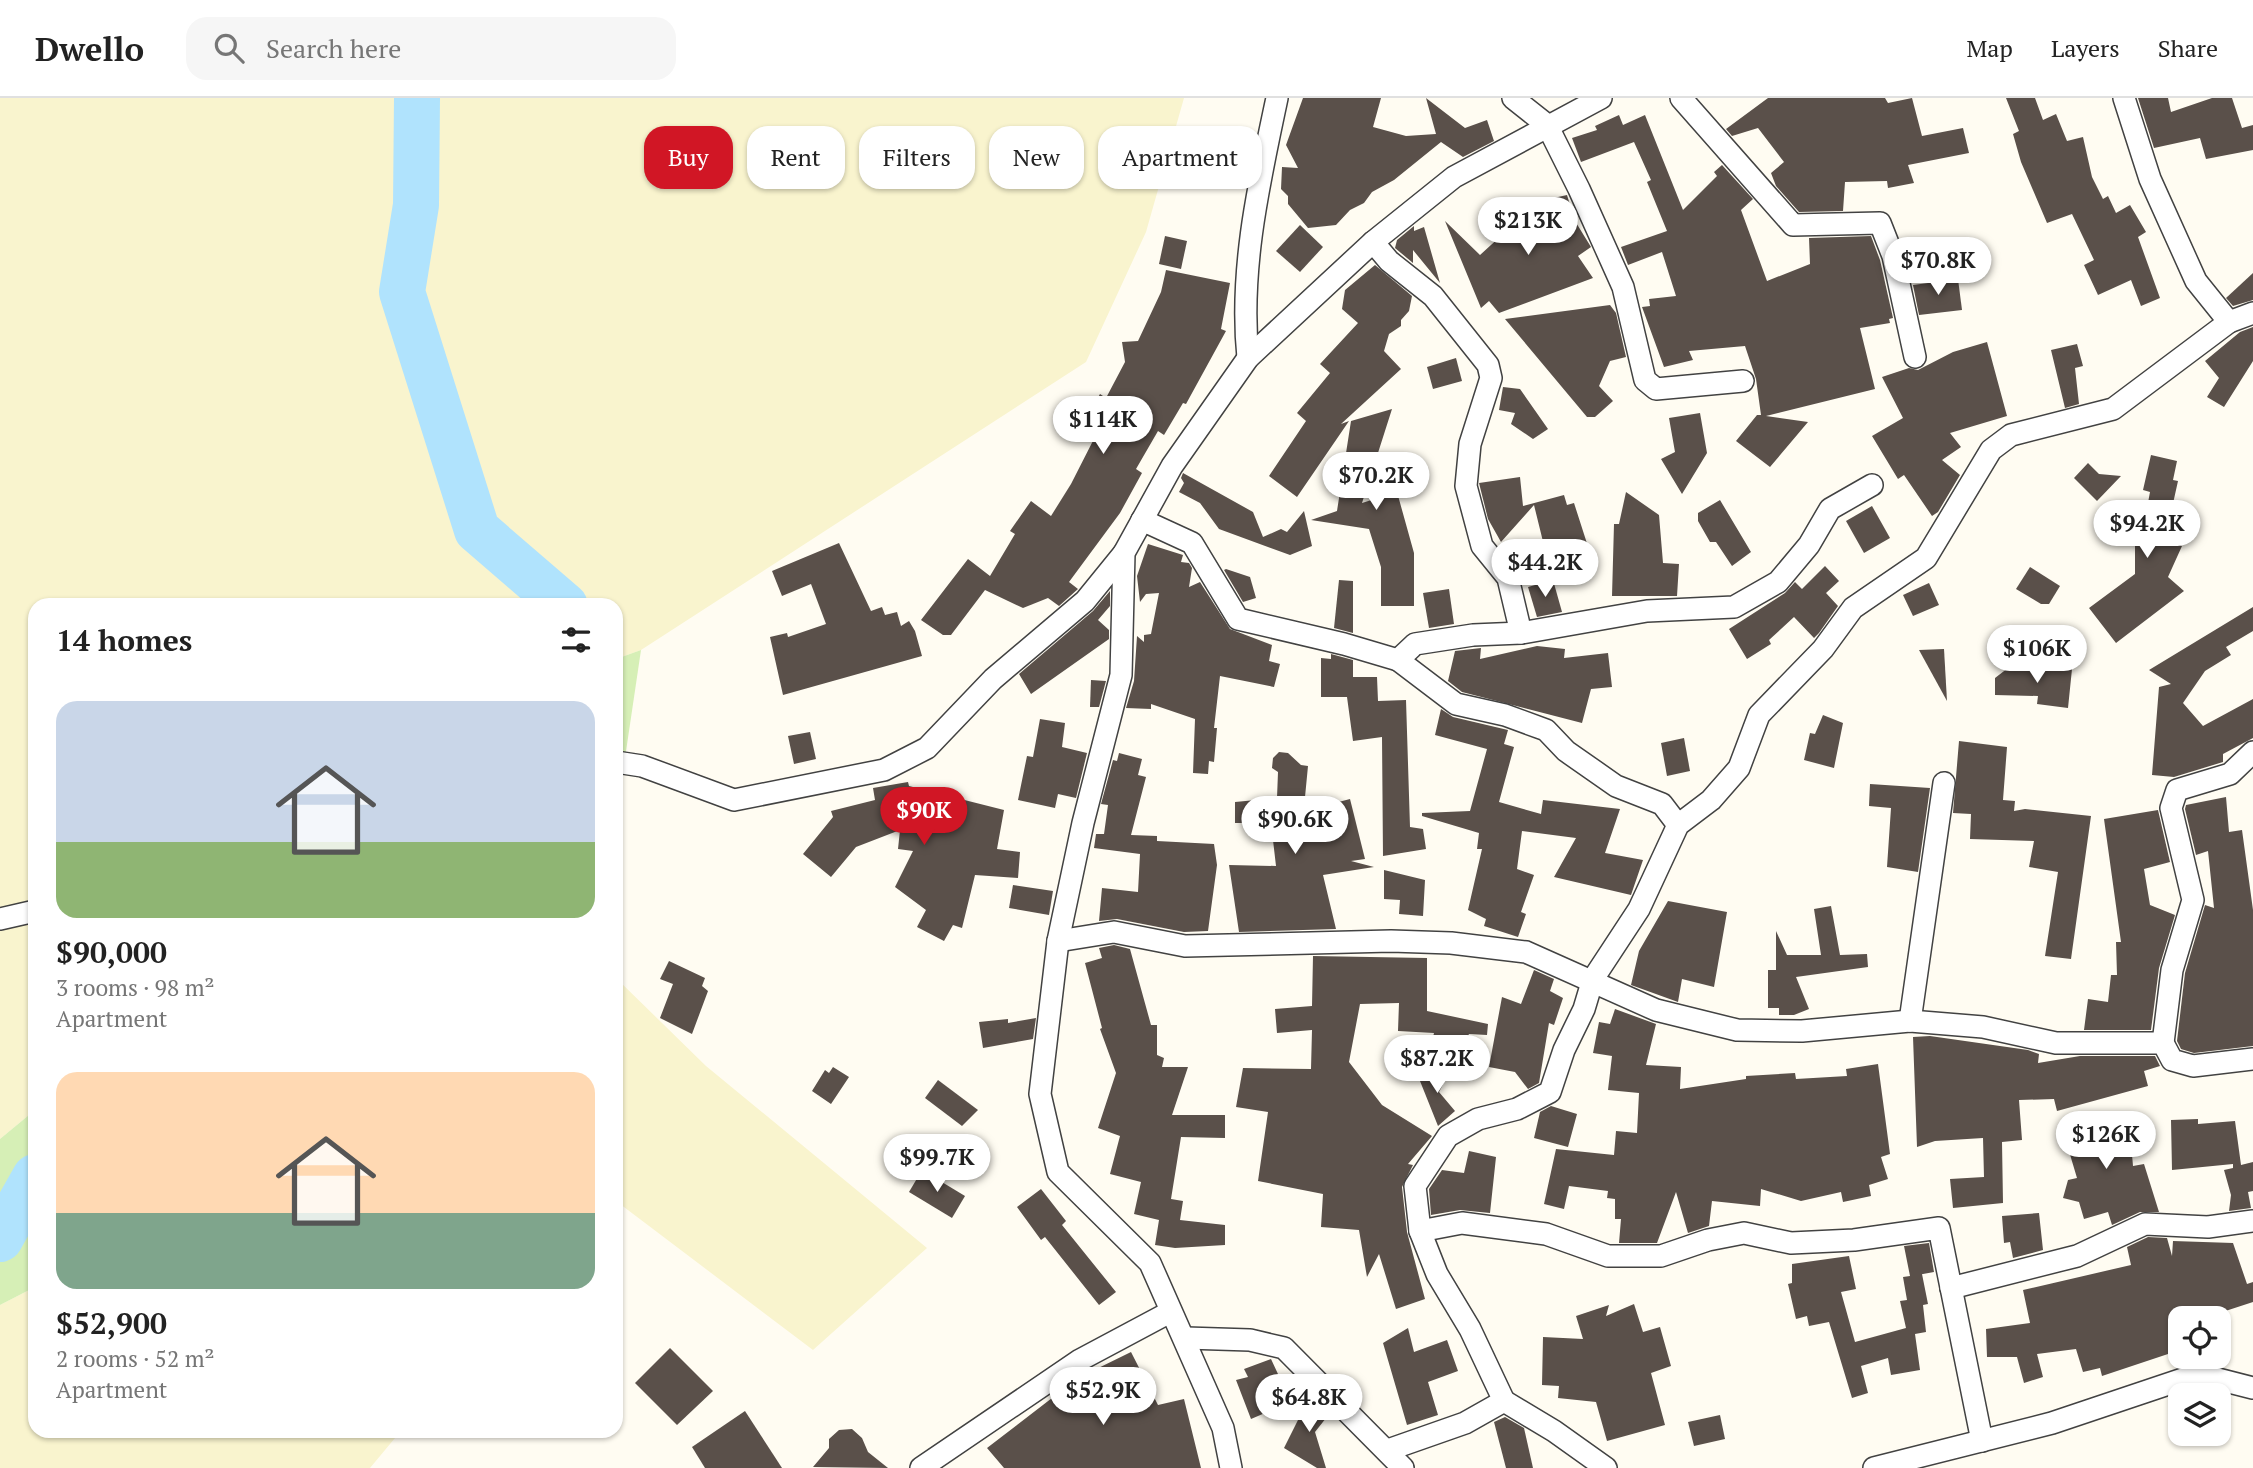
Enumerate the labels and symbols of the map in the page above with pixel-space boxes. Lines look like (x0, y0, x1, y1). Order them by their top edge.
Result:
pin: $213K (1479, 198, 1577, 257)
pin: $70.8K (1881, 238, 1995, 297)
pin: $114K (1054, 396, 1152, 456)
pin: $70.2K (1319, 452, 1433, 512)
pin: $94.2K (2090, 500, 2204, 560)
pin: $44.2K (1488, 540, 1602, 599)
pin: $106K (1988, 626, 2086, 685)
pin: $90K (883, 788, 965, 847)
pin: $90.6K (1238, 796, 1352, 856)
pin: $87.2K (1380, 1035, 1494, 1095)
pin: $126K (2057, 1112, 2155, 1171)
pin: $99.7K (880, 1134, 994, 1194)
pin: $52.9K (1046, 1368, 1160, 1427)
pin: $64.8K (1252, 1374, 1366, 1434)

